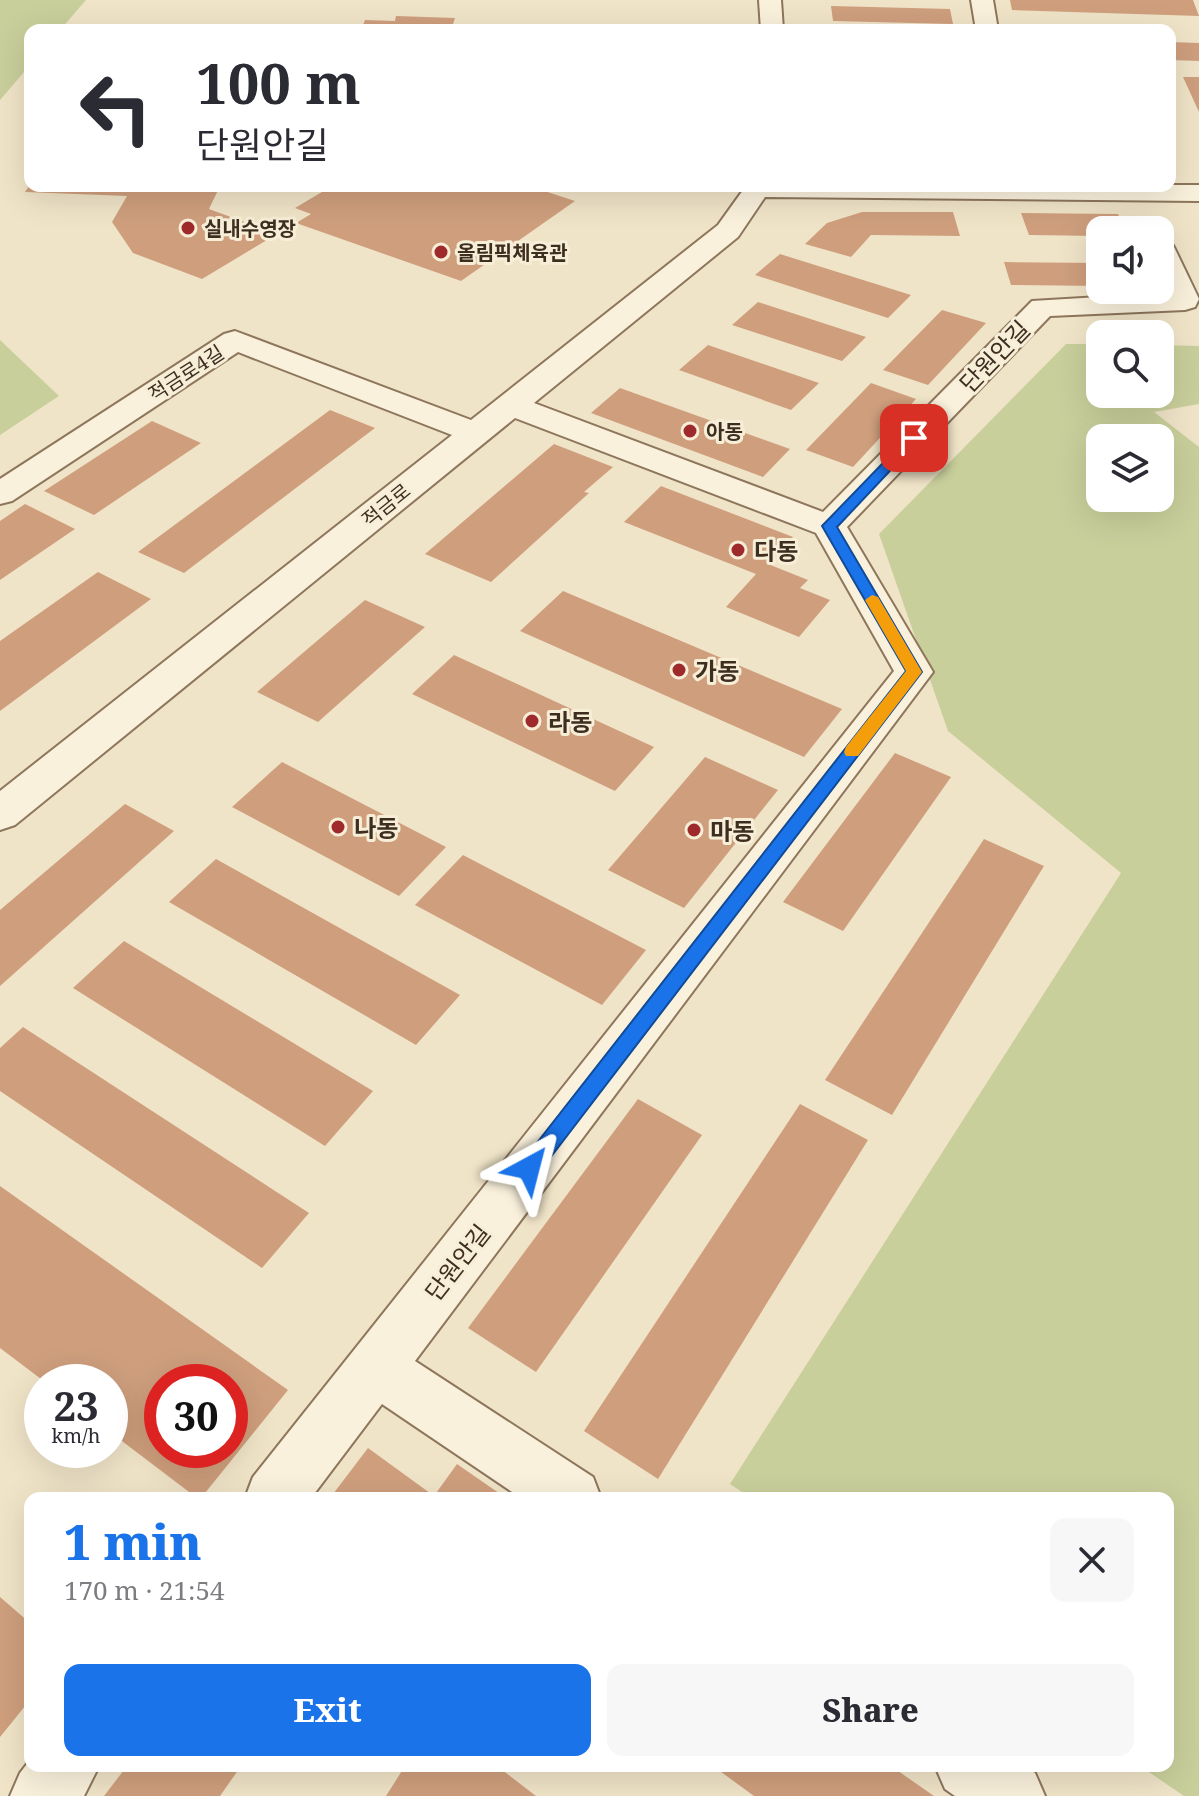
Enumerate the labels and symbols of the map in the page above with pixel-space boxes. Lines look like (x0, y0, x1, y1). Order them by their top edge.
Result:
place label: 실내수영장 (204, 215, 296, 242)
marker: 실내수영장 (179, 219, 197, 237)
place label: 올림픽체육관 (457, 239, 568, 266)
marker: 올림픽체육관 (432, 243, 450, 261)
street label: 단원안길 (951, 313, 1037, 399)
street label: 적금로4길 (143, 339, 229, 407)
pin (880, 404, 948, 472)
place label: 아동 (706, 418, 743, 445)
marker: 아동 (681, 422, 699, 440)
street label: 적금로 (356, 477, 416, 533)
place label: 다동 (754, 534, 798, 567)
marker: 다동 (729, 541, 747, 559)
place label: 가동 (695, 654, 739, 687)
marker: 가동 (670, 661, 688, 679)
place label: 라동 (548, 705, 592, 738)
marker: 라동 (523, 712, 541, 730)
place label: 나동 (354, 811, 398, 844)
place label: 마동 (710, 814, 754, 847)
marker: 나동 (329, 818, 347, 836)
marker: 마동 (685, 821, 703, 839)
position arrow (487, 1126, 571, 1210)
street label: 단원안길 (417, 1217, 497, 1307)
speed limit sign: 30 (144, 1364, 248, 1468)

